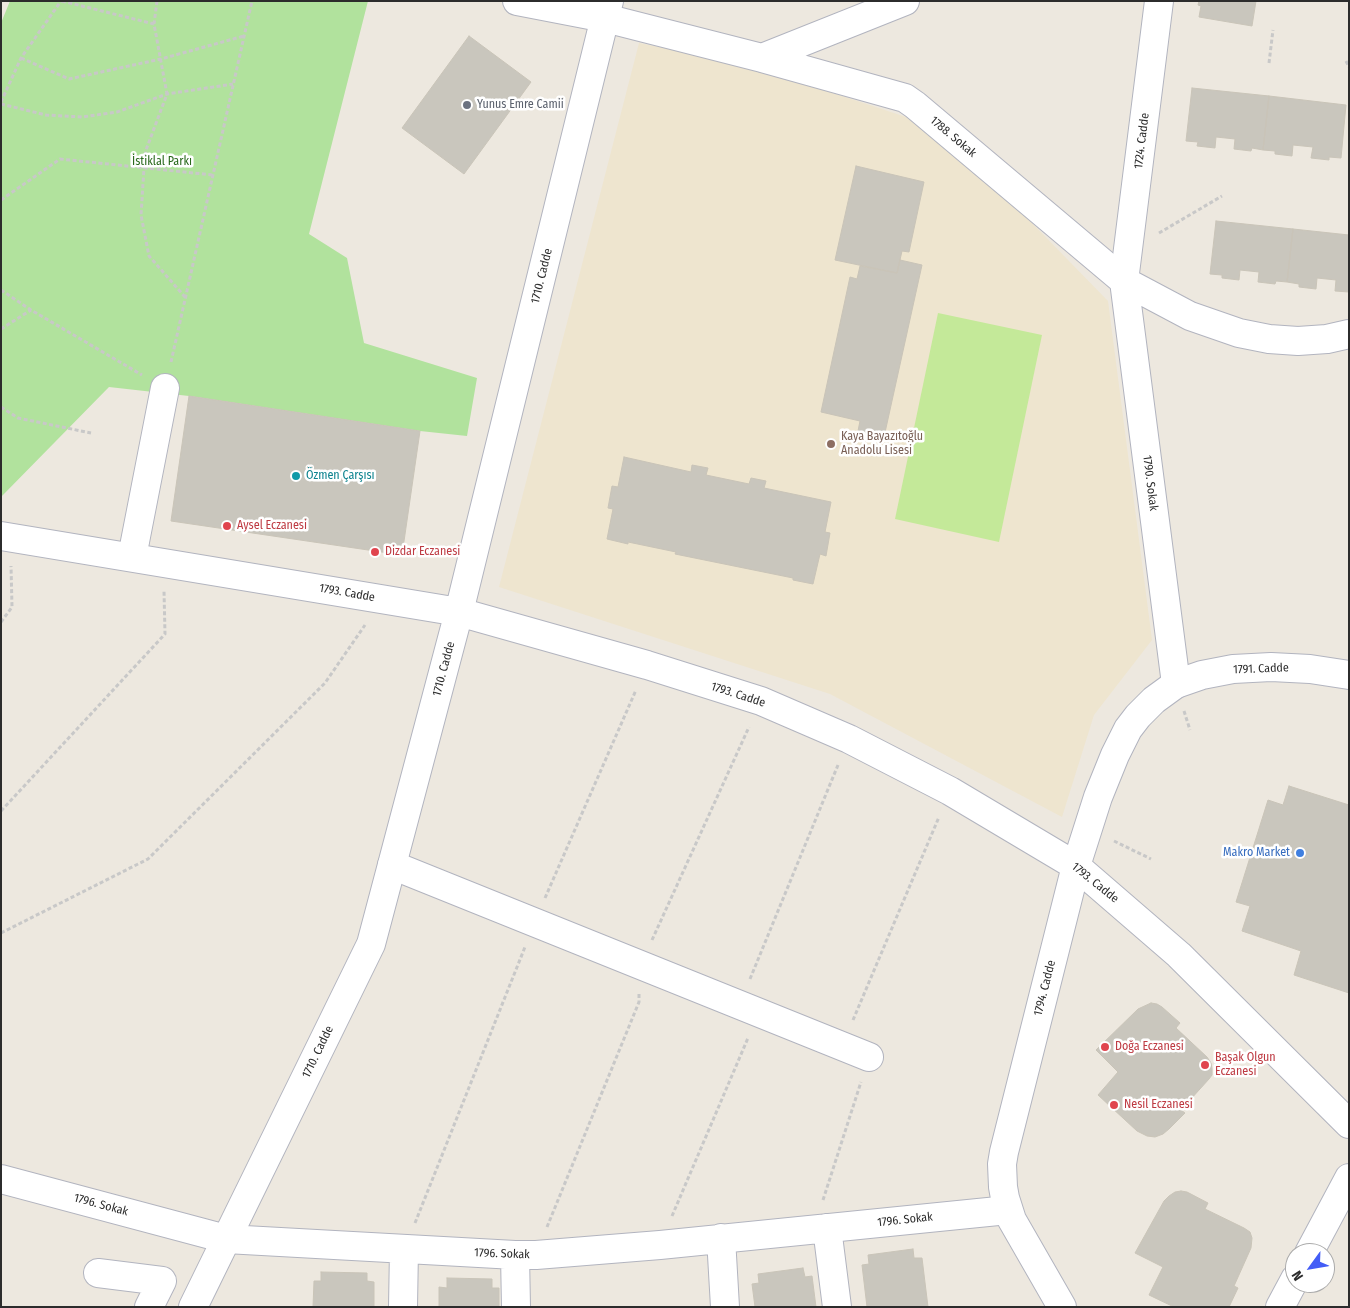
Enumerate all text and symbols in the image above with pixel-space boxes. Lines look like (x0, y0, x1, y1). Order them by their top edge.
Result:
place label: Yunus Emre Camii (477, 98, 564, 112)
marker: Yunus Emre Camii (461, 99, 473, 111)
street label: 1724. Cadde (1131, 112, 1153, 170)
street label: 1788. Sokak (927, 114, 979, 160)
park label: İstiklal Parkı (132, 155, 192, 169)
street label: 1710. Cadde (528, 247, 556, 305)
place label: Kaya Bayazıtoğlu Anadolu Lisesi (841, 430, 923, 458)
marker: Kaya Bayazıtoğlu Anadolu Lisesi (825, 438, 837, 450)
street label: 1790. Sokak (1139, 454, 1161, 512)
place label: Özmen Çarşısı (306, 469, 375, 483)
marker: Özmen Çarşısı (290, 470, 302, 482)
place label: Aysel Eczanesi (237, 519, 307, 533)
marker: Aysel Eczanesi (221, 520, 233, 532)
place label: Dizdar Eczanesi (385, 545, 460, 559)
marker: Dizdar Eczanesi (369, 546, 381, 558)
street label: 1793. Cadde (318, 581, 376, 605)
street label: 1710. Cadde (430, 640, 458, 698)
street label: 1791. Cadde (1233, 661, 1289, 677)
street label: 1793. Cadde (709, 679, 767, 711)
place label: Makro Market (1223, 846, 1290, 860)
marker: Makro Market (1294, 847, 1306, 859)
street label: 1793. Cadde (1069, 860, 1121, 906)
street label: 1794. Cadde (1031, 959, 1059, 1017)
street label: 1710. Cadde (299, 1024, 337, 1080)
place label: Doğa Eczanesi (1115, 1040, 1184, 1054)
marker: Doğa Eczanesi (1099, 1041, 1111, 1053)
place label: Başak Olgun Eczanesi (1215, 1051, 1276, 1079)
marker: Başak Olgun Eczanesi (1199, 1059, 1211, 1071)
place label: Nesil Eczanesi (1124, 1098, 1193, 1112)
marker: Nesil Eczanesi (1108, 1099, 1120, 1111)
street label: 1796. Sokak (72, 1191, 130, 1219)
street label: 1796. Sokak (877, 1210, 933, 1230)
north arrow (1285, 1243, 1335, 1293)
street label: 1796. Sokak (474, 1246, 530, 1262)
text: N (1288, 1268, 1307, 1284)

